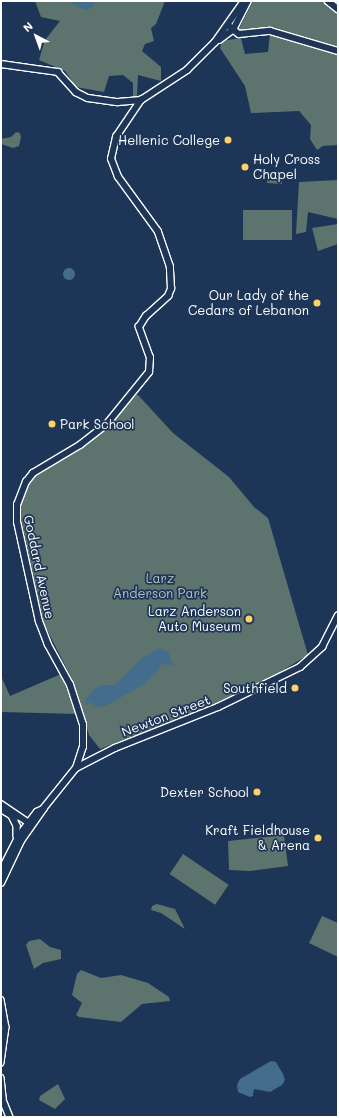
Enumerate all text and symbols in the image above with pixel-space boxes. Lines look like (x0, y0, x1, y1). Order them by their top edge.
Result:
north arrow (16, 16, 56, 56)
text: N (20, 18, 36, 35)
place label: Hellenic College (118, 132, 220, 148)
marker: Hellenic College (223, 135, 233, 145)
place label: Holy Cross Chapel (253, 152, 320, 183)
marker: Holy Cross Chapel (240, 162, 250, 172)
place label: Our Lady of the Cedars of Lebanon (188, 288, 309, 319)
marker: Our Lady of the Cedars of Lebanon (312, 298, 322, 308)
place label: Park School (60, 416, 135, 432)
marker: Park School (47, 419, 57, 429)
street label: Goddard Avenue (20, 514, 58, 620)
park label: Larz Anderson Park (113, 571, 207, 602)
place label: Larz Anderson Auto Museum (148, 604, 241, 635)
marker: Larz Anderson Auto Museum (244, 614, 254, 624)
place label: Southfield (223, 680, 287, 696)
marker: Southfield (290, 683, 300, 693)
street label: Newton Street (119, 692, 213, 740)
place label: Dexter School (160, 784, 249, 800)
marker: Dexter School (252, 787, 262, 797)
place label: Kraft Fieldhouse & Arena (205, 823, 310, 854)
marker: Kraft Fieldhouse & Arena (313, 833, 323, 843)

